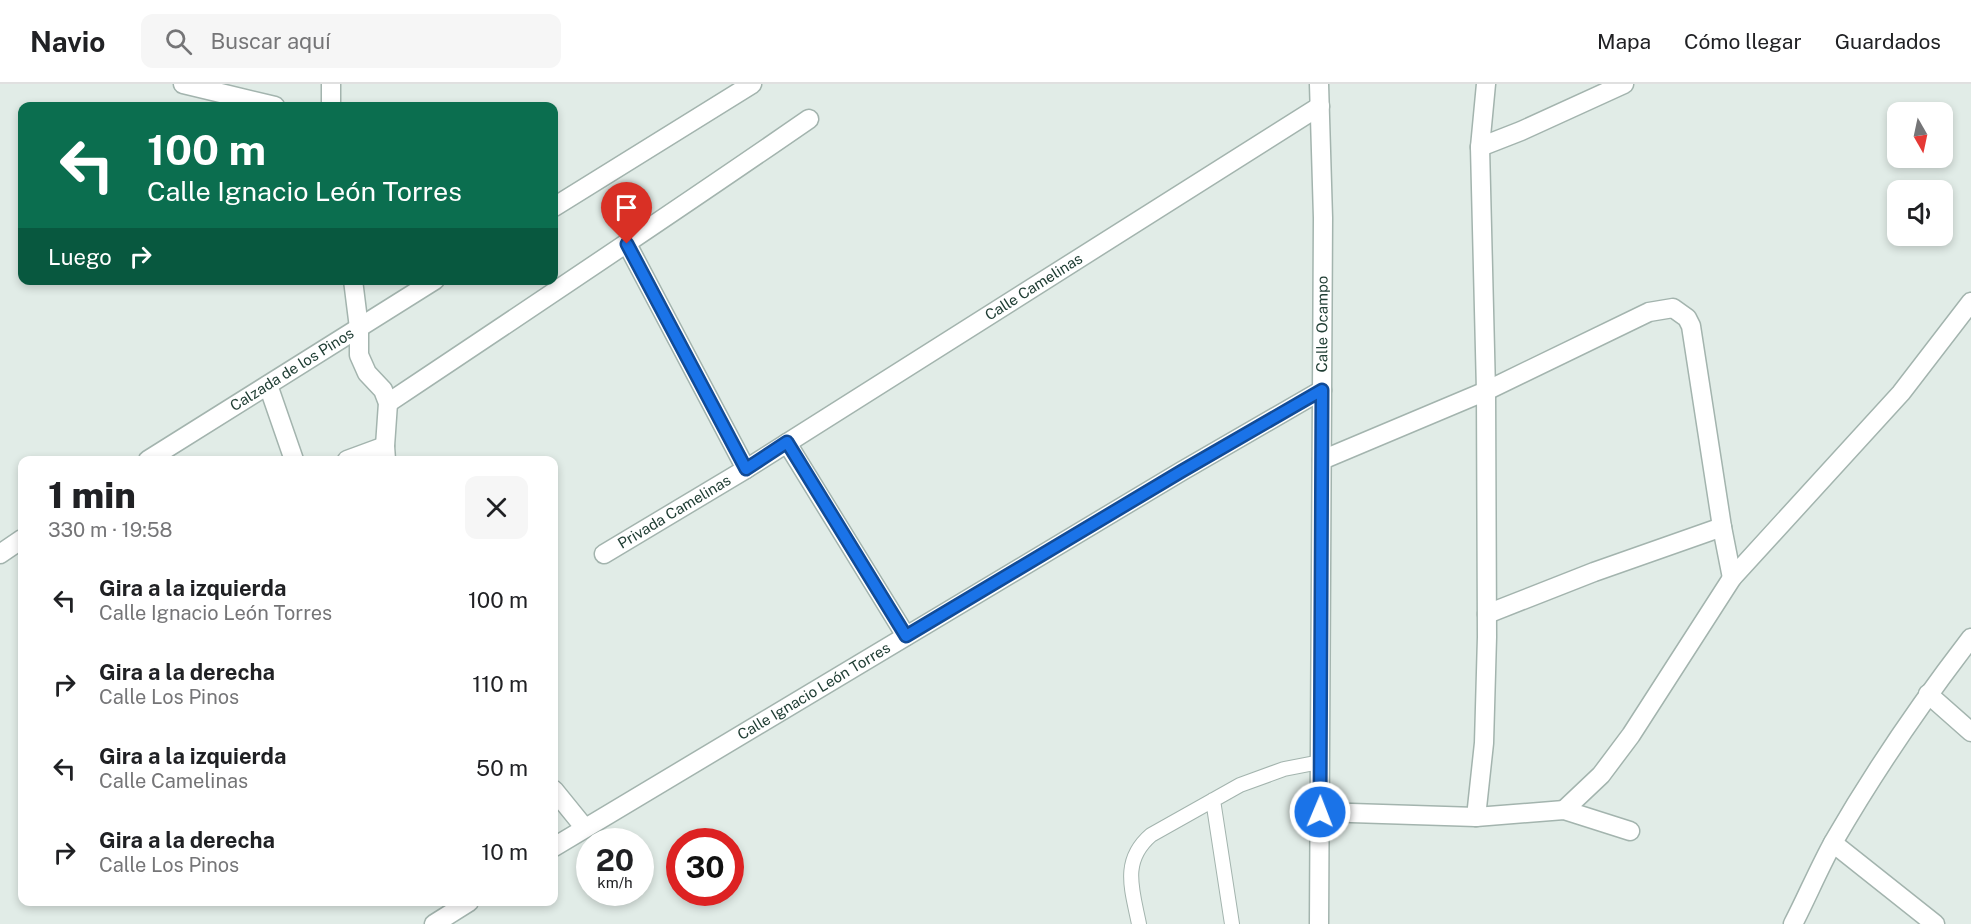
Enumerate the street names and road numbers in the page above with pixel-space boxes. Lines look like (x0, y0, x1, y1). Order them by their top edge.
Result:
street label: Calle Camelinas (982, 249, 1085, 324)
street label: Calle Ocampo (1313, 276, 1331, 372)
street label: Calzada de los Pinos (227, 324, 357, 414)
street label: Privada Camelinas (615, 471, 734, 552)
street label: Calle Ignacio León Torres (734, 639, 893, 743)

